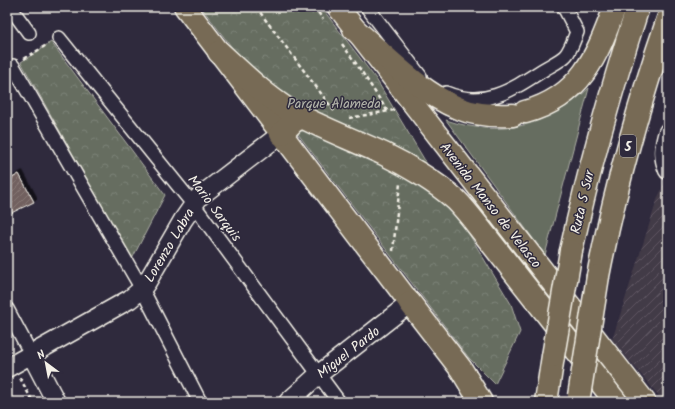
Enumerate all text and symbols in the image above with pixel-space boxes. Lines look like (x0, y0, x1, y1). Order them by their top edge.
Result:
park label: Parque Alameda (287, 93, 381, 115)
road number: 5 (620, 135, 636, 157)
street label: Avenida Manso de Velasco (434, 138, 547, 273)
street label: Ruta 5 Sur (565, 167, 601, 236)
street label: Mario Sarquis (182, 170, 247, 247)
street label: Lorenzo Labra (139, 204, 201, 287)
street label: Miguel Pardo (312, 321, 385, 385)
north arrow (26, 343, 66, 383)
text: N (34, 346, 49, 365)

